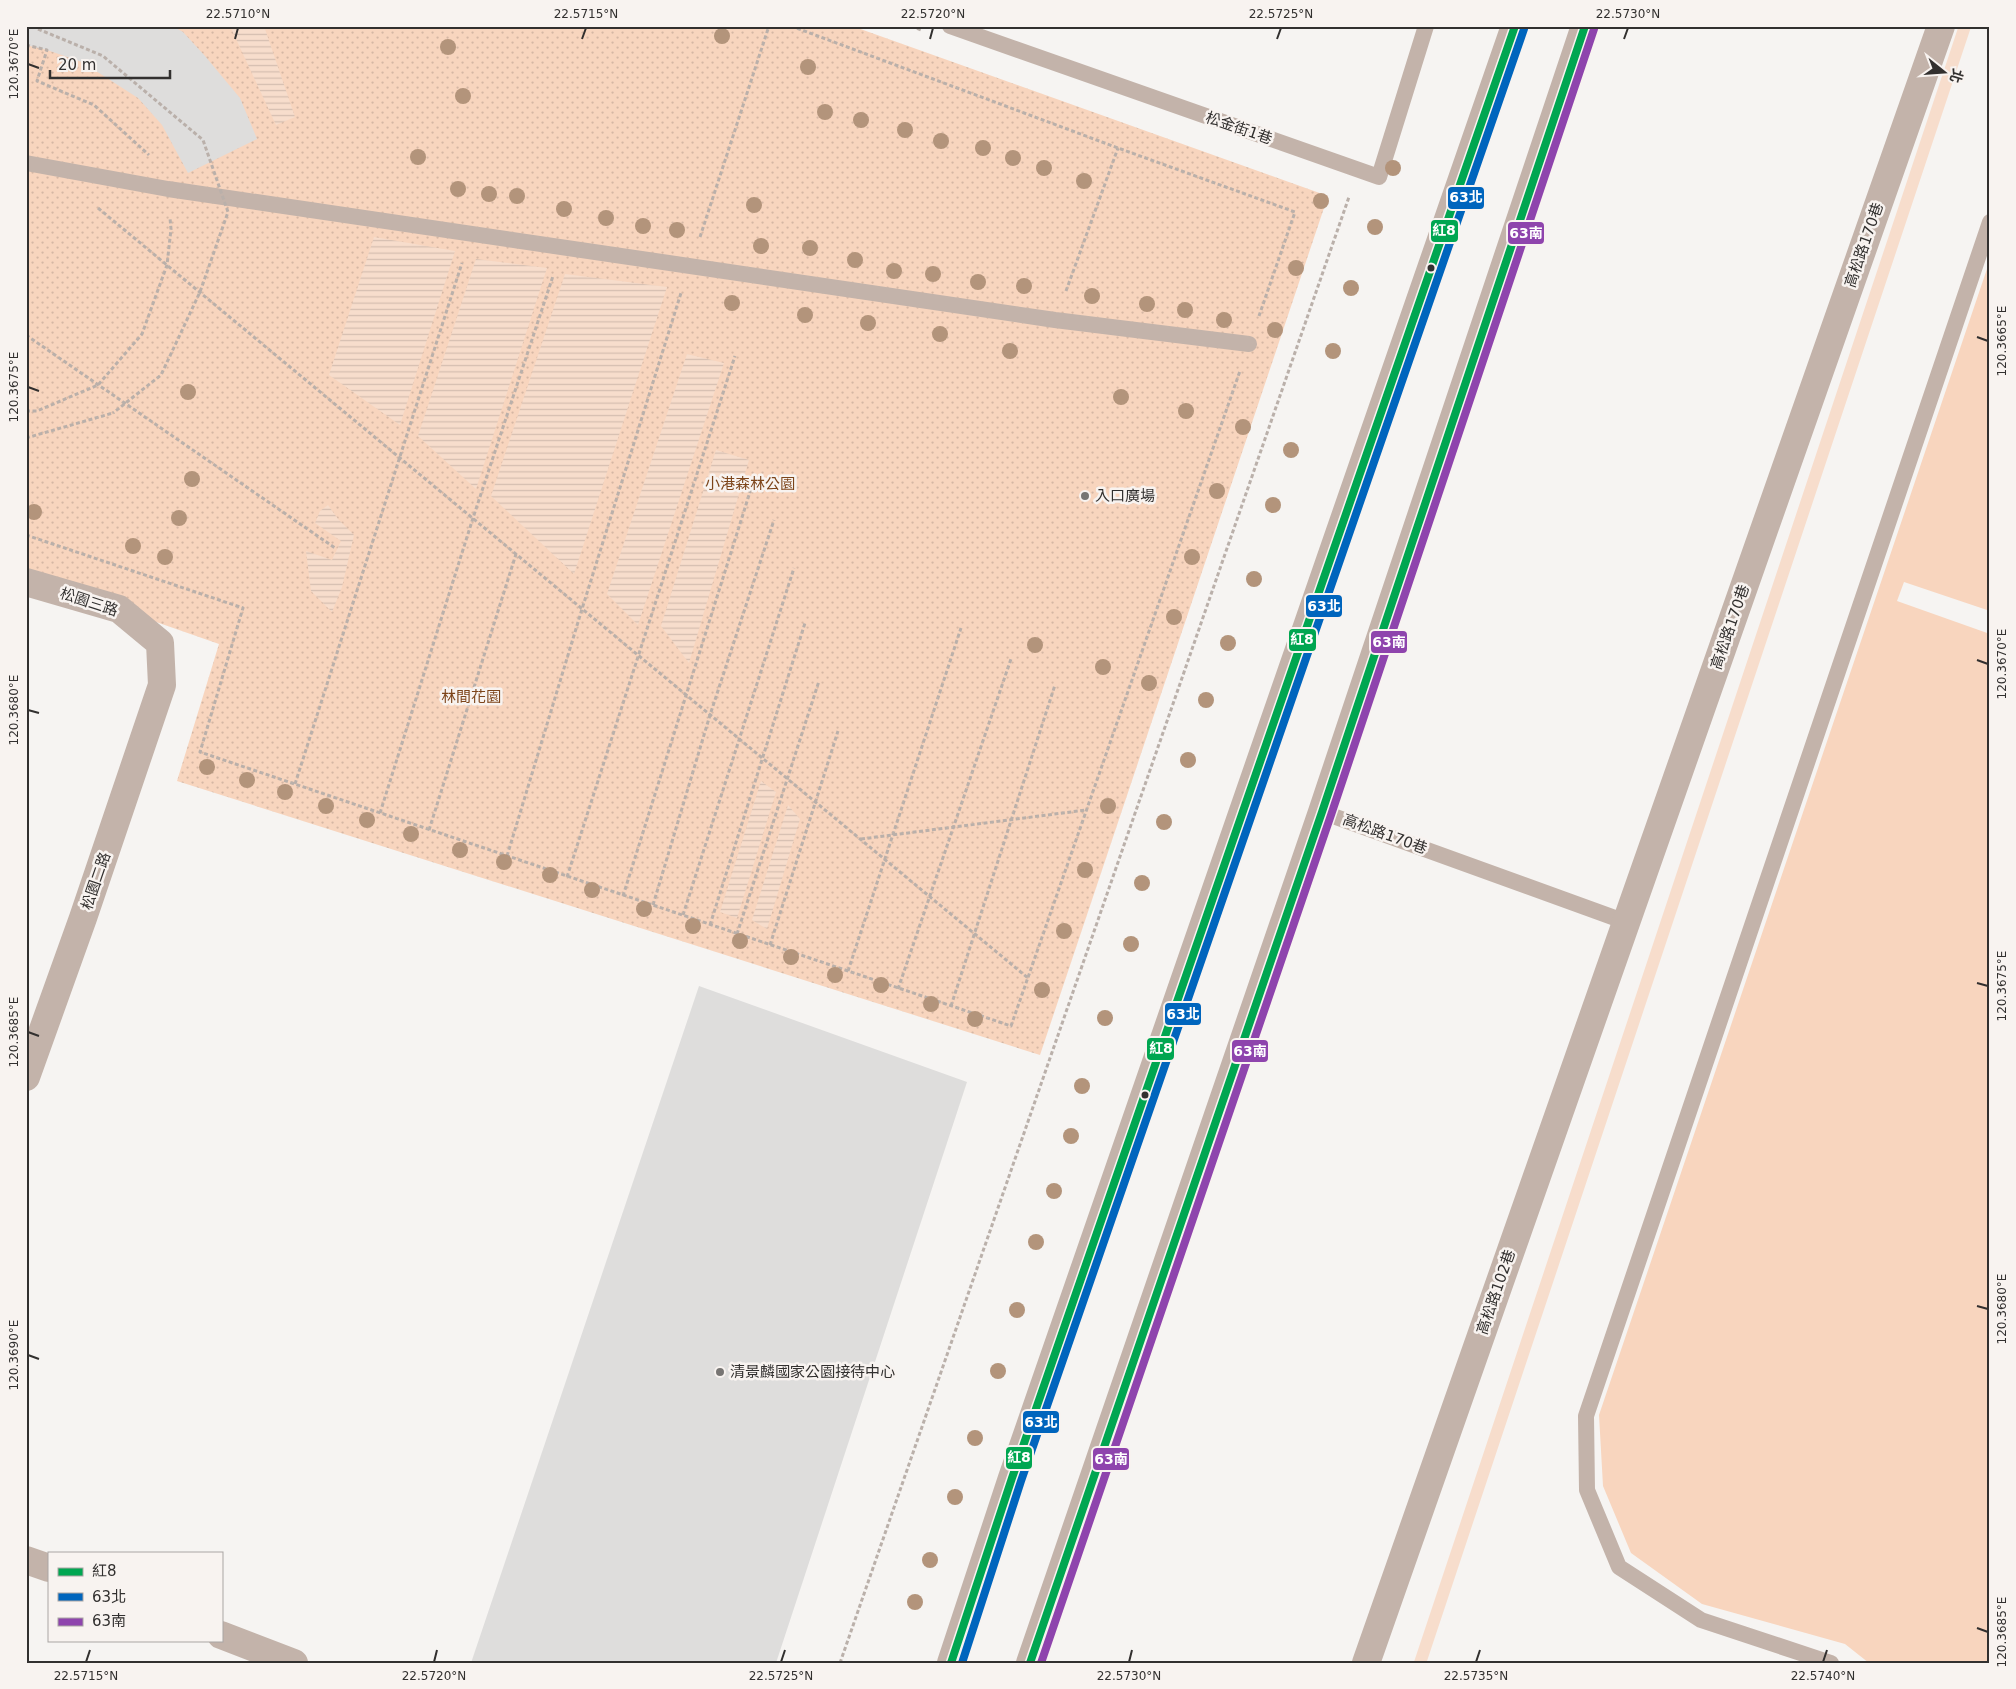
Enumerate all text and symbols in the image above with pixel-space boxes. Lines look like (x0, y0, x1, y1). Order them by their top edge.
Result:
text: 22.5710°N (206, 7, 270, 21)
text: 22.5715°N (554, 7, 618, 21)
text: 22.5720°N (901, 7, 965, 21)
text: 22.5725°N (1249, 7, 1313, 21)
text: 22.5730°N (1596, 7, 1660, 21)
text: 120.3670°E (7, 29, 21, 99)
scale bar (50, 48, 170, 80)
north arrow (1918, 48, 1968, 98)
text: 20 m (58, 56, 96, 74)
text: 北 (1947, 67, 1966, 85)
street label: 松金街1巷 (1203, 108, 1275, 148)
line badge: 63北 (1447, 186, 1485, 210)
text: 63北 (1449, 189, 1483, 205)
street label: 高松路170巷 (1841, 200, 1887, 290)
line badge: 紅8 (1430, 219, 1459, 243)
line badge: 63南 (1507, 221, 1545, 245)
text: 紅8 (1432, 222, 1456, 238)
text: 63南 (1509, 225, 1543, 241)
unlabelled marker (1426, 263, 1436, 273)
text: 120.3665°E (1995, 306, 2009, 376)
text: 120.3675°E (7, 352, 21, 422)
park label: 小港森林公園 (705, 475, 795, 493)
place label: 入口廣場 (1095, 487, 1155, 505)
marker: 入口廣場 (1079, 490, 1091, 502)
street label: 高松路170巷 (1707, 582, 1753, 672)
street label: 松園三路 (58, 584, 120, 620)
line badge: 63北 (1305, 594, 1343, 618)
text: 63北 (1307, 598, 1341, 614)
line badge: 紅8 (1288, 628, 1317, 652)
text: 120.3670°E (1995, 629, 2009, 699)
line badge: 63南 (1370, 630, 1408, 654)
text: 紅8 (1290, 631, 1314, 647)
text: 63南 (1372, 634, 1406, 650)
text: 120.3680°E (7, 675, 21, 745)
park label: 林間花園 (441, 688, 501, 706)
street label: 高松路170巷 (1340, 810, 1430, 858)
street label: 松園二路 (78, 850, 114, 912)
text: 120.3675°E (1995, 951, 2009, 1021)
text: 120.3685°E (7, 997, 21, 1067)
line badge: 63北 (1164, 1002, 1202, 1026)
text: 63北 (1166, 1006, 1200, 1022)
line badge: 紅8 (1146, 1037, 1175, 1061)
line badge: 63南 (1231, 1039, 1269, 1063)
text: 紅8 (1149, 1040, 1173, 1056)
text: 63南 (1233, 1043, 1267, 1059)
unlabelled marker (1140, 1090, 1150, 1100)
street label: 高松路102巷 (1473, 1247, 1519, 1337)
text: 120.3680°E (1995, 1274, 2009, 1344)
text: 120.3690°E (7, 1320, 21, 1390)
place label: 清景麟國家公園接待中心 (730, 1363, 895, 1381)
marker: 清景麟國家公園接待中心 (714, 1366, 726, 1378)
line badge: 63北 (1022, 1410, 1060, 1434)
text: 63北 (1024, 1414, 1058, 1430)
line badge: 紅8 (1005, 1446, 1033, 1470)
line badge: 63南 (1092, 1447, 1130, 1471)
text: 紅8 (1007, 1449, 1031, 1465)
text: 63南 (1094, 1451, 1128, 1467)
legend (48, 1552, 222, 1642)
text: 紅8 (92, 1562, 117, 1580)
text: 63北 (92, 1588, 126, 1606)
text: 120.3685°E (1995, 1597, 2009, 1667)
text: 63南 (92, 1612, 126, 1630)
text: 22.5715°N (54, 1669, 118, 1683)
text: 22.5720°N (402, 1669, 466, 1683)
text: 22.5725°N (749, 1669, 813, 1683)
text: 22.5730°N (1097, 1669, 1161, 1683)
text: 22.5735°N (1444, 1669, 1508, 1683)
text: 22.5740°N (1791, 1669, 1855, 1683)

